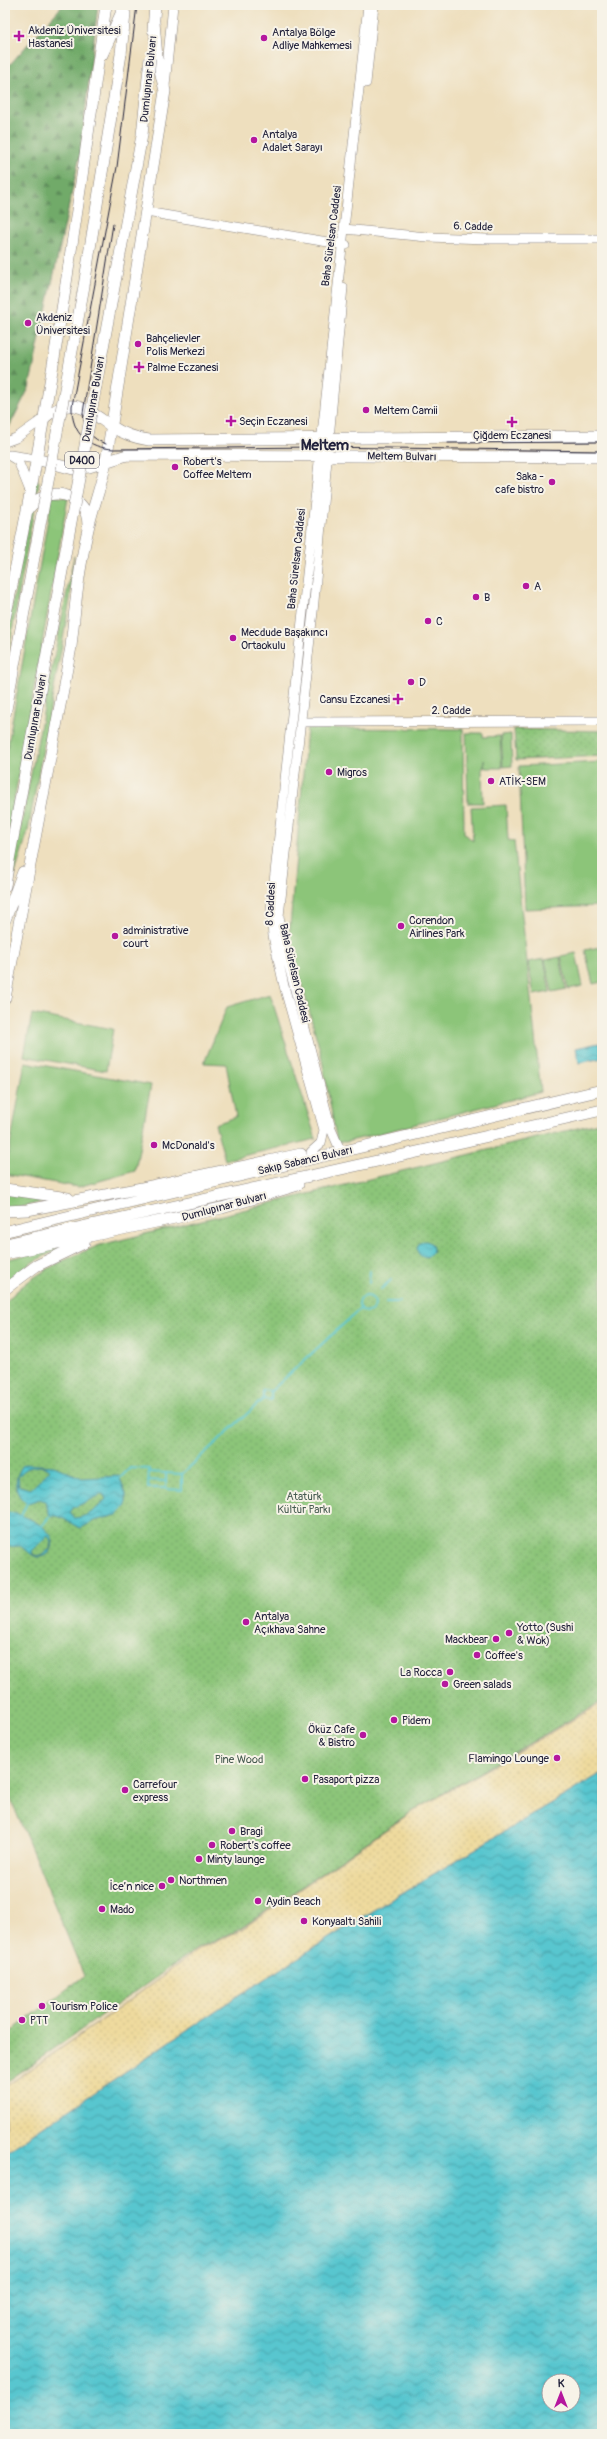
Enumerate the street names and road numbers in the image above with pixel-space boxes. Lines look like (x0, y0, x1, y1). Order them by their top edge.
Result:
street label: Dumlupınar Bulvarı (137, 35, 160, 123)
street label: Baha Sürelsan Caddesi (319, 185, 344, 287)
street label: 6. Cadde (453, 219, 493, 234)
street label: Dumlupınar Bulvarı (80, 355, 107, 443)
street label: Meltem Bulvarı (367, 449, 437, 464)
road number: D400 (65, 452, 99, 468)
street label: Baha Sürelsan Caddesi (285, 508, 308, 610)
street label: Dumlupınar Bulvarı (22, 673, 49, 761)
street label: 2. Cadde (431, 704, 471, 717)
street label: 8 Caddesi (263, 882, 278, 926)
street label: Baha Sürelsan Caddesi (277, 922, 312, 1024)
street label: Sakıp Sabancı Bulvarı (256, 1143, 354, 1178)
street label: Dumlupınar Bulvarı (180, 1189, 268, 1224)

